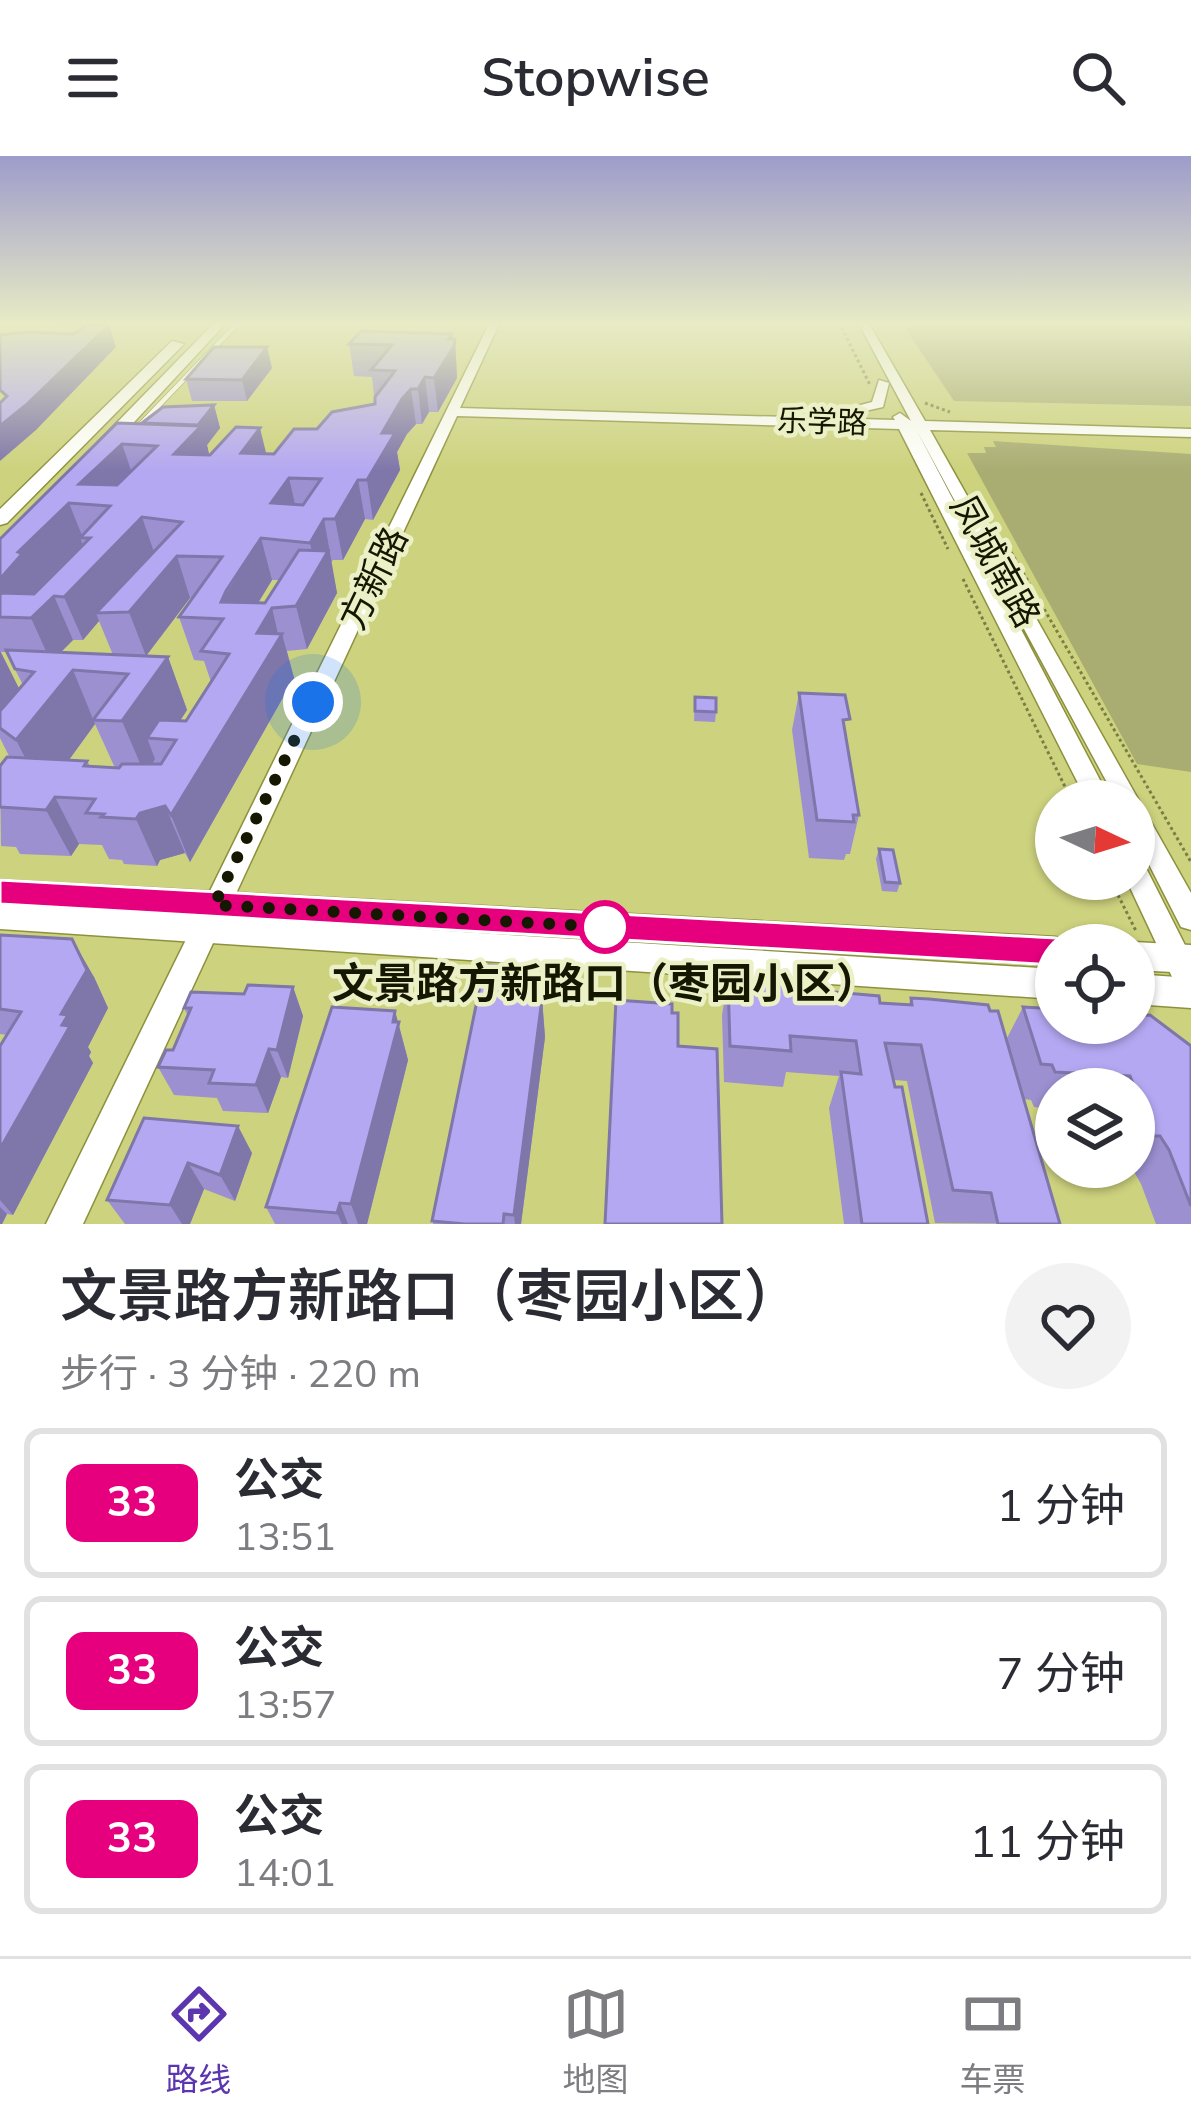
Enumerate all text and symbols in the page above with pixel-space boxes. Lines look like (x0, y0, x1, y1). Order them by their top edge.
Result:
text: Stopwise (481, 41, 710, 115)
icon: menu (60, 45, 126, 111)
icon: search (1065, 45, 1131, 111)
street label: 乐学路 (776, 400, 868, 445)
street label: 凤城南路 (938, 487, 1051, 637)
street label: 方新路 (329, 519, 420, 638)
your location (283, 672, 343, 732)
north arrow (1035, 780, 1155, 900)
map controls (1035, 780, 1155, 1188)
marker: 文景路方新路口（枣园小区） (580, 902, 630, 952)
button: locate (1035, 924, 1155, 1044)
place label: 文景路方新路口（枣园小区） (332, 956, 878, 1013)
button: layers (1035, 1068, 1155, 1188)
text: 文景路方新路口（枣园小区） (60, 1258, 801, 1336)
button: heart (1005, 1263, 1131, 1389)
text: 步行 · 3 分钟 · 220 m (60, 1348, 421, 1401)
text: 公交 (234, 1450, 324, 1511)
text: 33 (107, 1474, 157, 1531)
text: 1 分钟 (996, 1476, 1125, 1537)
text: 13:51 (234, 1511, 337, 1564)
text: 公交 (234, 1618, 324, 1679)
text: 33 (107, 1642, 157, 1699)
text: 7 分钟 (996, 1644, 1125, 1705)
text: 13:57 (234, 1679, 337, 1732)
text: 公交 (234, 1786, 324, 1847)
text: 33 (107, 1810, 157, 1867)
text: 11 分钟 (969, 1812, 1125, 1873)
text: 14:01 (234, 1847, 337, 1900)
tab: 路线 (166, 1981, 232, 2103)
tab: 地图 (563, 1981, 629, 2103)
tab: 车票 (960, 1981, 1026, 2103)

